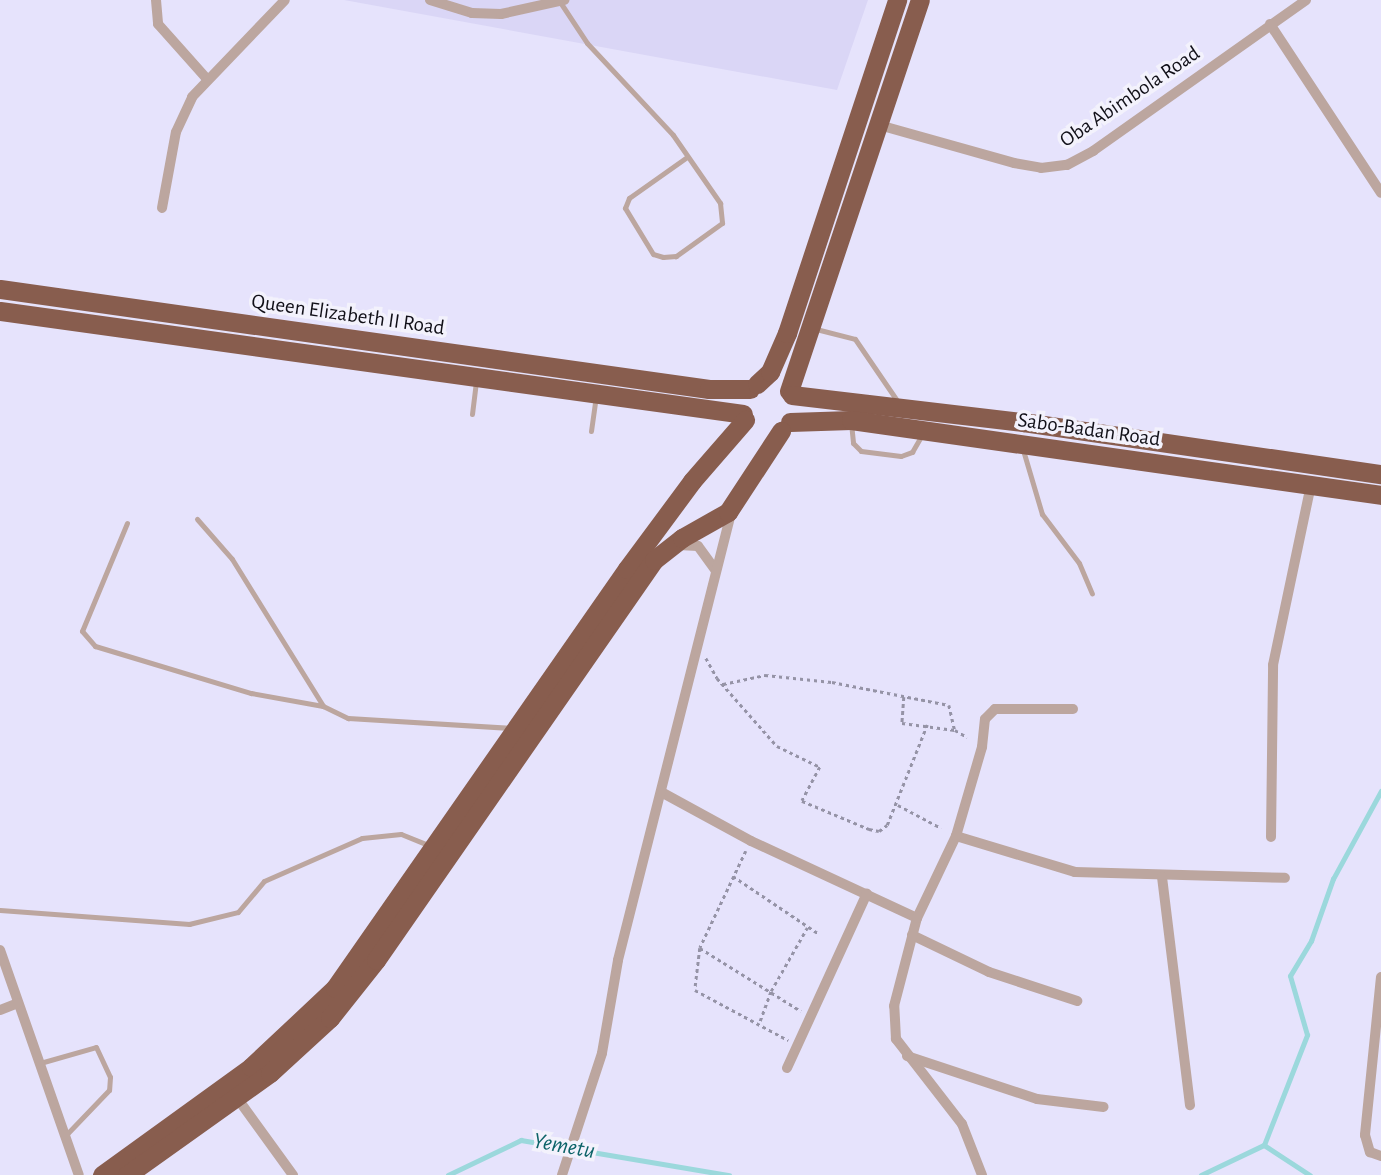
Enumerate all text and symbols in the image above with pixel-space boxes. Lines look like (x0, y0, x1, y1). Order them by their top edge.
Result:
street label: Oba Abimbola Road (1055, 41, 1205, 153)
street label: Queen Elizabeth II Road (250, 289, 446, 341)
street label: Sabo-Badan Road (1016, 408, 1162, 452)
water label: Yemetu (531, 1128, 597, 1166)

